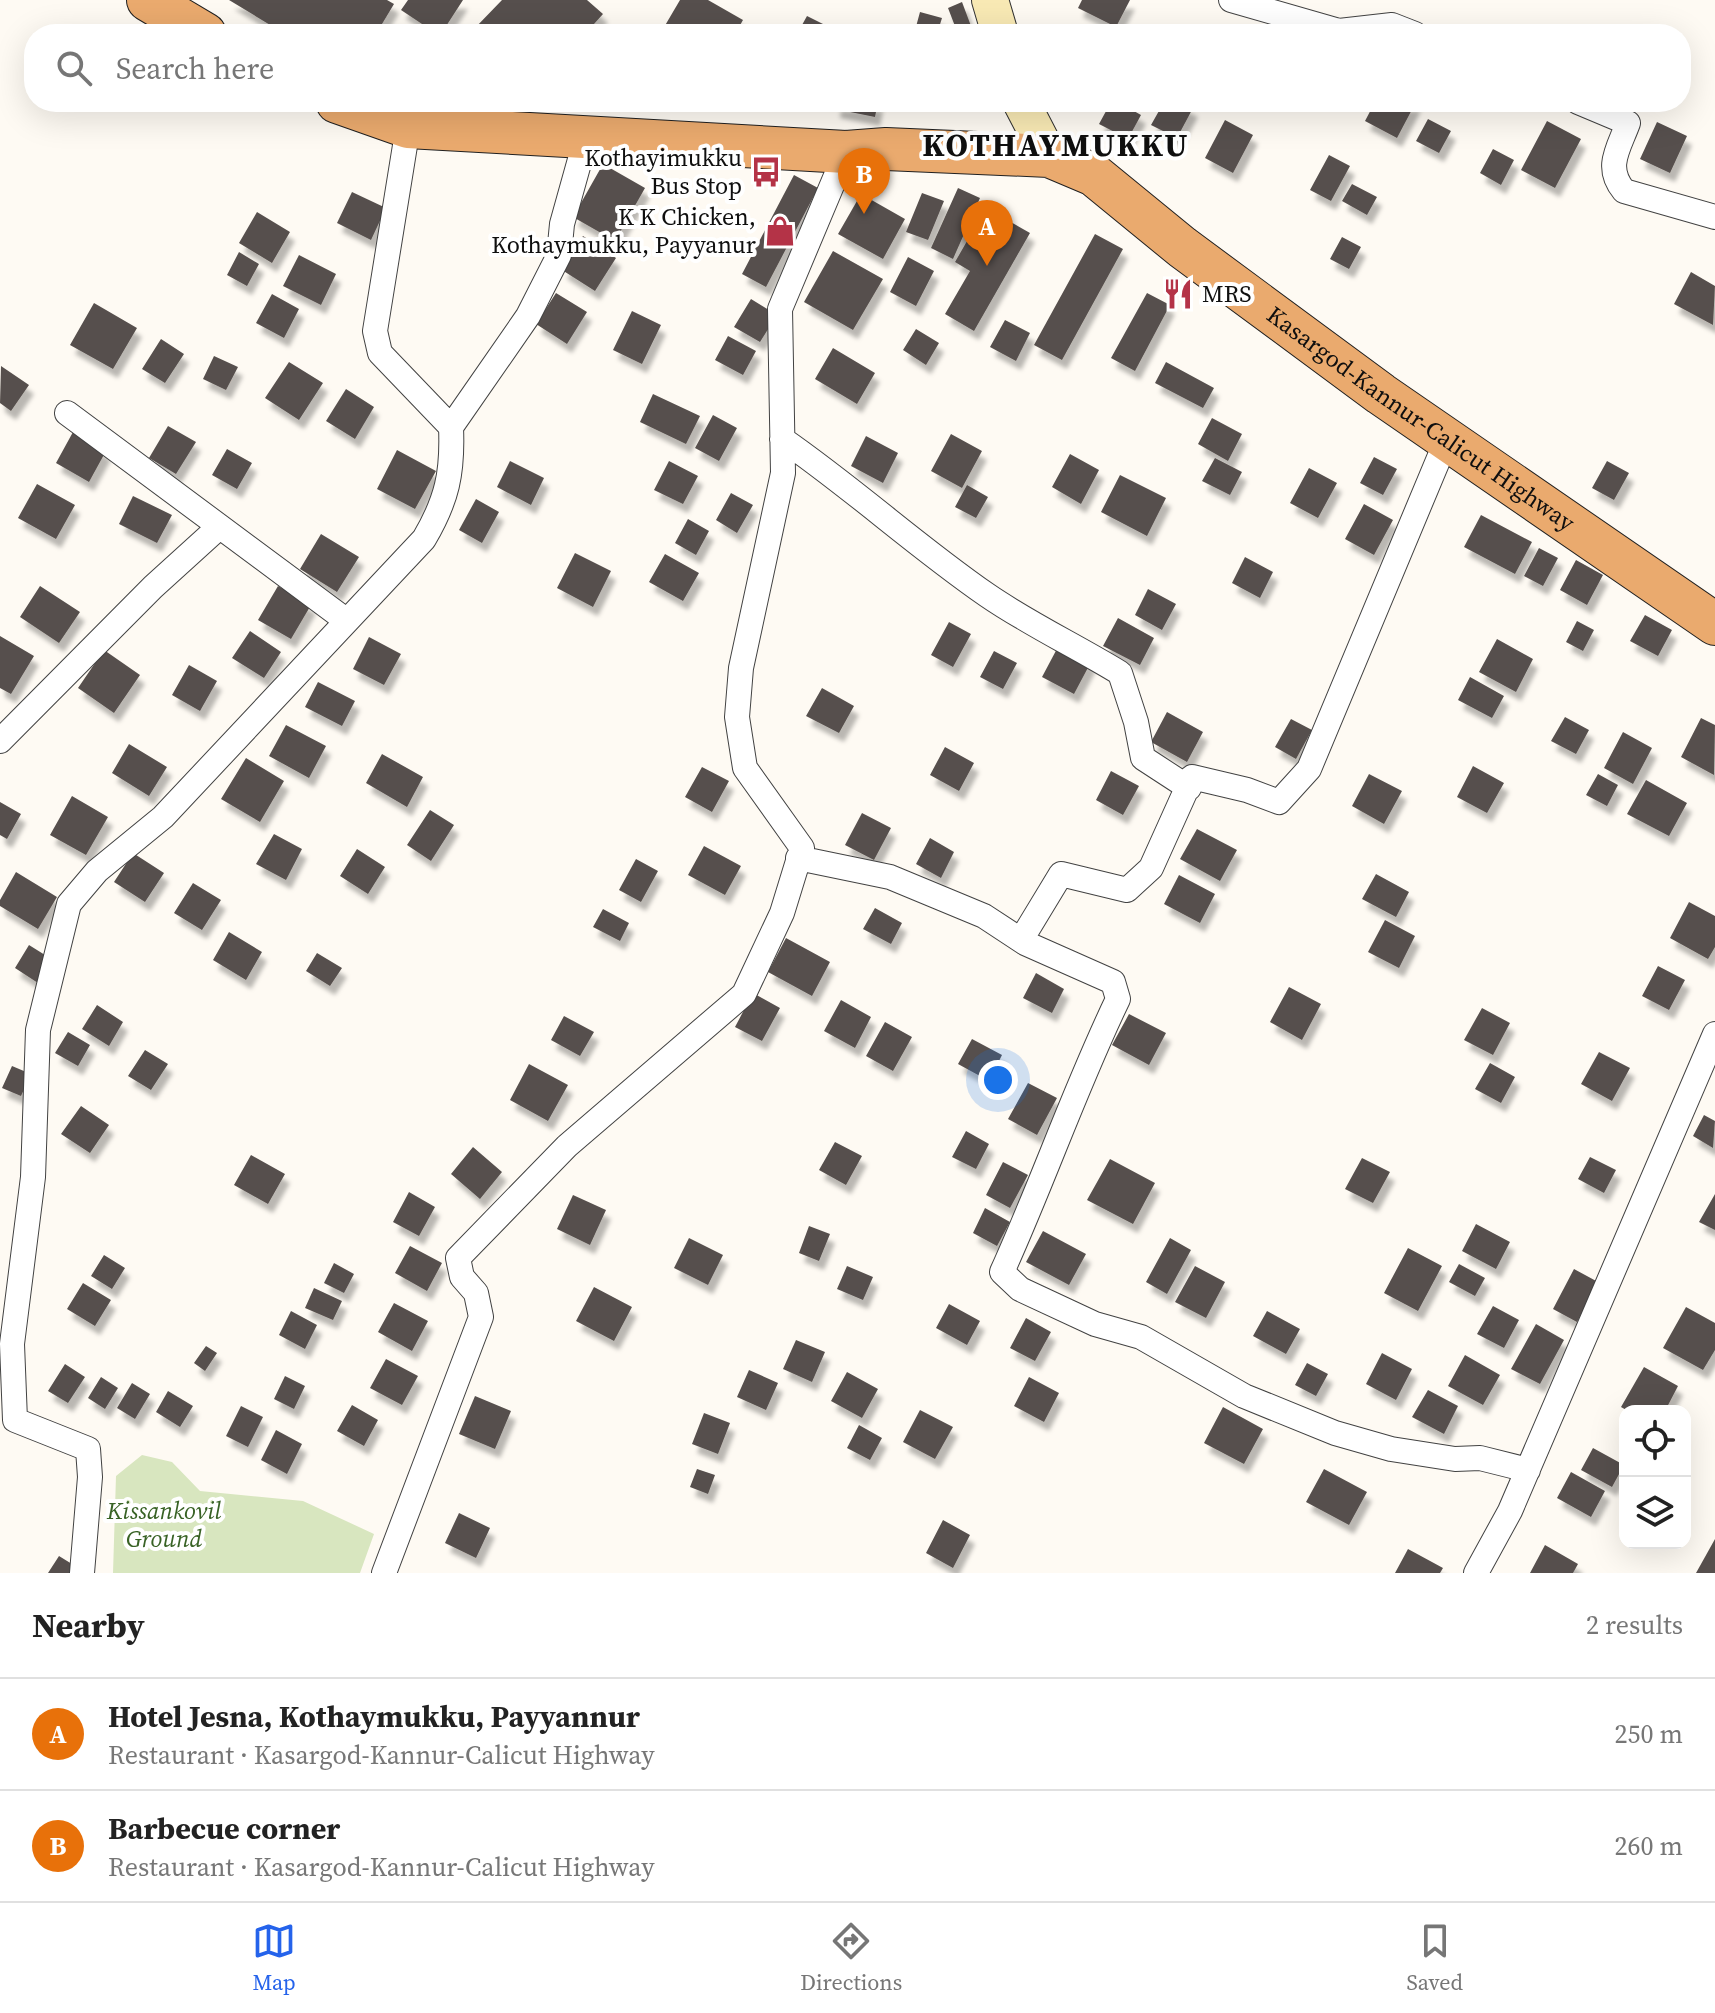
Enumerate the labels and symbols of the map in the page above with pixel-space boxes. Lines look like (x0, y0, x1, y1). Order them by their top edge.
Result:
district label: KOTHAYMUKKU (922, 123, 1190, 167)
place label: Kothayimukku Bus Stop (584, 141, 742, 202)
pin: B (838, 148, 890, 214)
bus stop icon: Kothayimukku Bus Stop (749, 155, 783, 189)
place label: K K Chicken, Kothaymukku, Payyanur (491, 200, 756, 261)
pin: A (961, 200, 1013, 266)
shop icon: K K Chicken, Kothaymukku, Payyanur (763, 214, 797, 248)
restaurant icon: MRS (1161, 277, 1195, 311)
place label: MRS (1202, 277, 1252, 310)
street label: Kasargod-Kannur-Calicut Highway (1260, 298, 1582, 539)
your location (978, 1060, 1018, 1100)
park label: Kissankovil Ground (106, 1494, 222, 1555)

